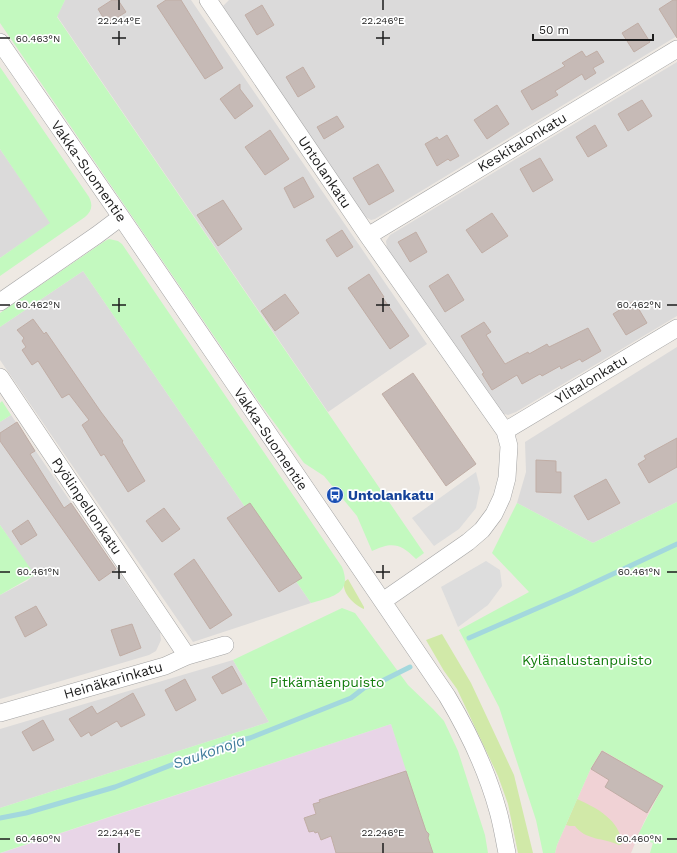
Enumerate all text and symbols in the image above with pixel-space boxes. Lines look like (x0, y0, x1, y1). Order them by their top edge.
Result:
text: 22.244°E (97, 15, 141, 26)
text: 22.246°E (361, 15, 405, 26)
scale bar (533, 16, 653, 42)
text: 50 m (539, 23, 569, 37)
text: 60.463°N (16, 33, 60, 44)
street label: Keskitalonkatu (475, 109, 569, 175)
street label: Vakka-Suomentie (48, 117, 130, 225)
street label: Untolankatu (295, 133, 355, 211)
text: 60.462°N (16, 299, 60, 310)
text: 60.462°N (617, 299, 661, 310)
street label: Ylitalonkatu (552, 351, 630, 407)
street label: Vakka-Suomentie (231, 385, 311, 493)
street label: Pyölinpellonkatu (49, 455, 125, 557)
bus stop icon: Untolankatu (325, 485, 345, 505)
place label: Untolankatu (348, 487, 434, 503)
text: 60.461°N (17, 566, 59, 577)
text: 60.461°N (618, 566, 660, 577)
park label: Kylänalustanpuisto (522, 652, 652, 668)
street label: Heinäkarinkatu (62, 658, 164, 702)
park label: Pitkämäenpuisto (270, 674, 384, 690)
water label: Saukonoja (170, 731, 248, 773)
text: 22.244°E (97, 827, 141, 838)
text: 22.246°E (361, 827, 405, 838)
text: 60.460°N (16, 833, 60, 844)
text: 60.460°N (617, 833, 661, 844)

